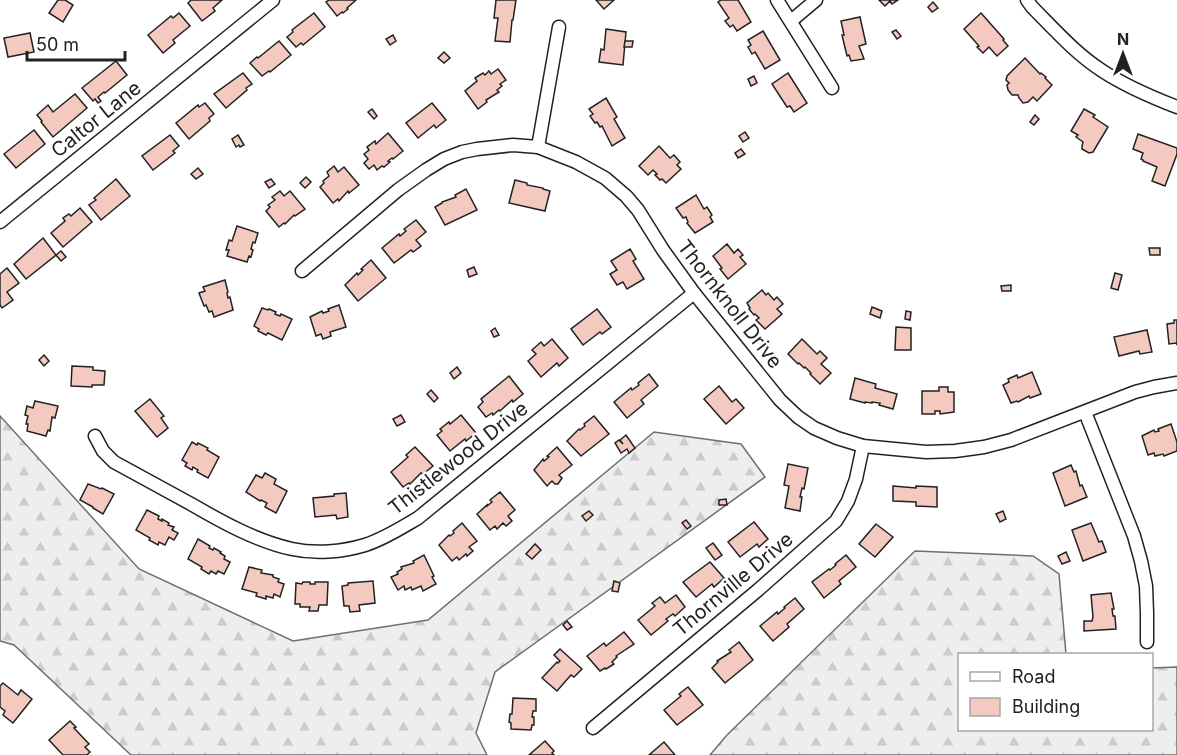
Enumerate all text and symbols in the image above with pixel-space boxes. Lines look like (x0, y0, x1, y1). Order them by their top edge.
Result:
scale bar (27, 24, 124, 62)
north arrow (1093, 24, 1153, 84)
text: N (1117, 29, 1129, 49)
text: 50 m (36, 34, 79, 55)
street label: Caltor Lane (46, 76, 146, 162)
street label: Thornknoll Drive (672, 235, 788, 373)
street label: Thistlewood Drive (384, 396, 532, 520)
street label: Thornville Drive (668, 527, 798, 641)
legend (958, 653, 1153, 731)
text: Road (1012, 666, 1055, 687)
text: Building (1012, 696, 1080, 717)

